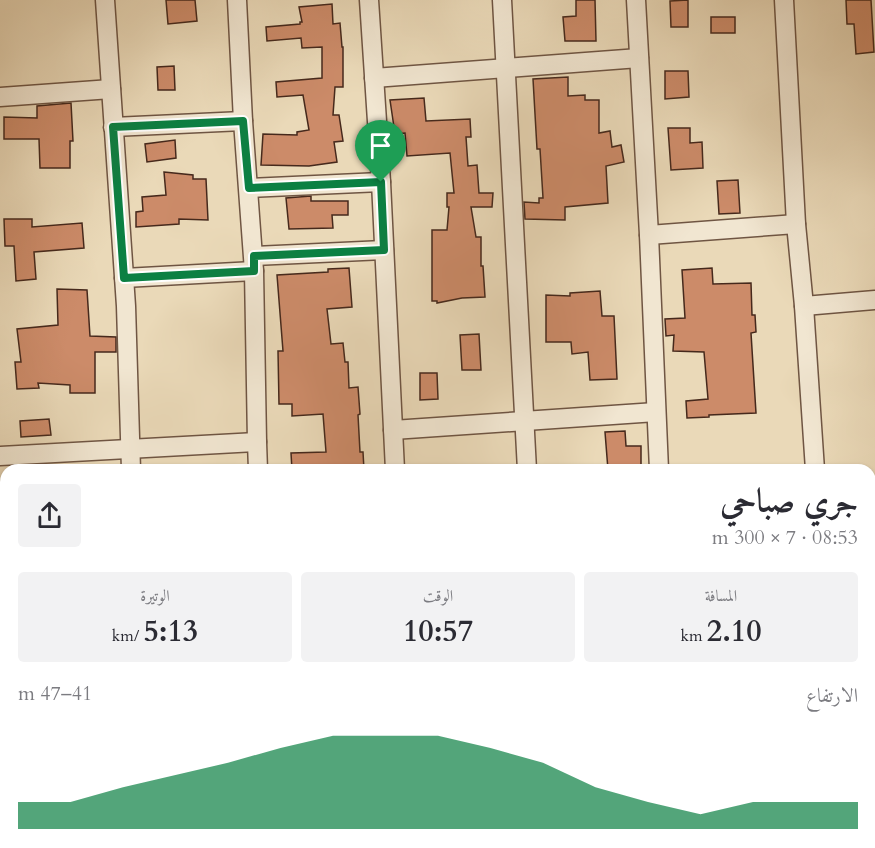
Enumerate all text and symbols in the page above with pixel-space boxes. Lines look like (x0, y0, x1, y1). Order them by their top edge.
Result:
pin (355, 120, 406, 182)
icon: arrive (364, 129, 397, 162)
text: جري صباحي (720, 479, 858, 524)
button: share (18, 484, 81, 547)
text: 08:53 · 7 × 300 m (712, 524, 858, 551)
text: الوتيرة (140, 585, 170, 607)
text: الوقت (423, 585, 453, 607)
text: المسافة (705, 585, 737, 607)
text: 5:13 (143, 611, 198, 652)
text: 10:57 (403, 611, 473, 652)
text: 2.10 (707, 611, 762, 652)
text: /km (112, 625, 143, 647)
text: km (680, 625, 707, 647)
text: 41–47 m (18, 680, 92, 707)
text: الارتفاع (806, 682, 858, 709)

